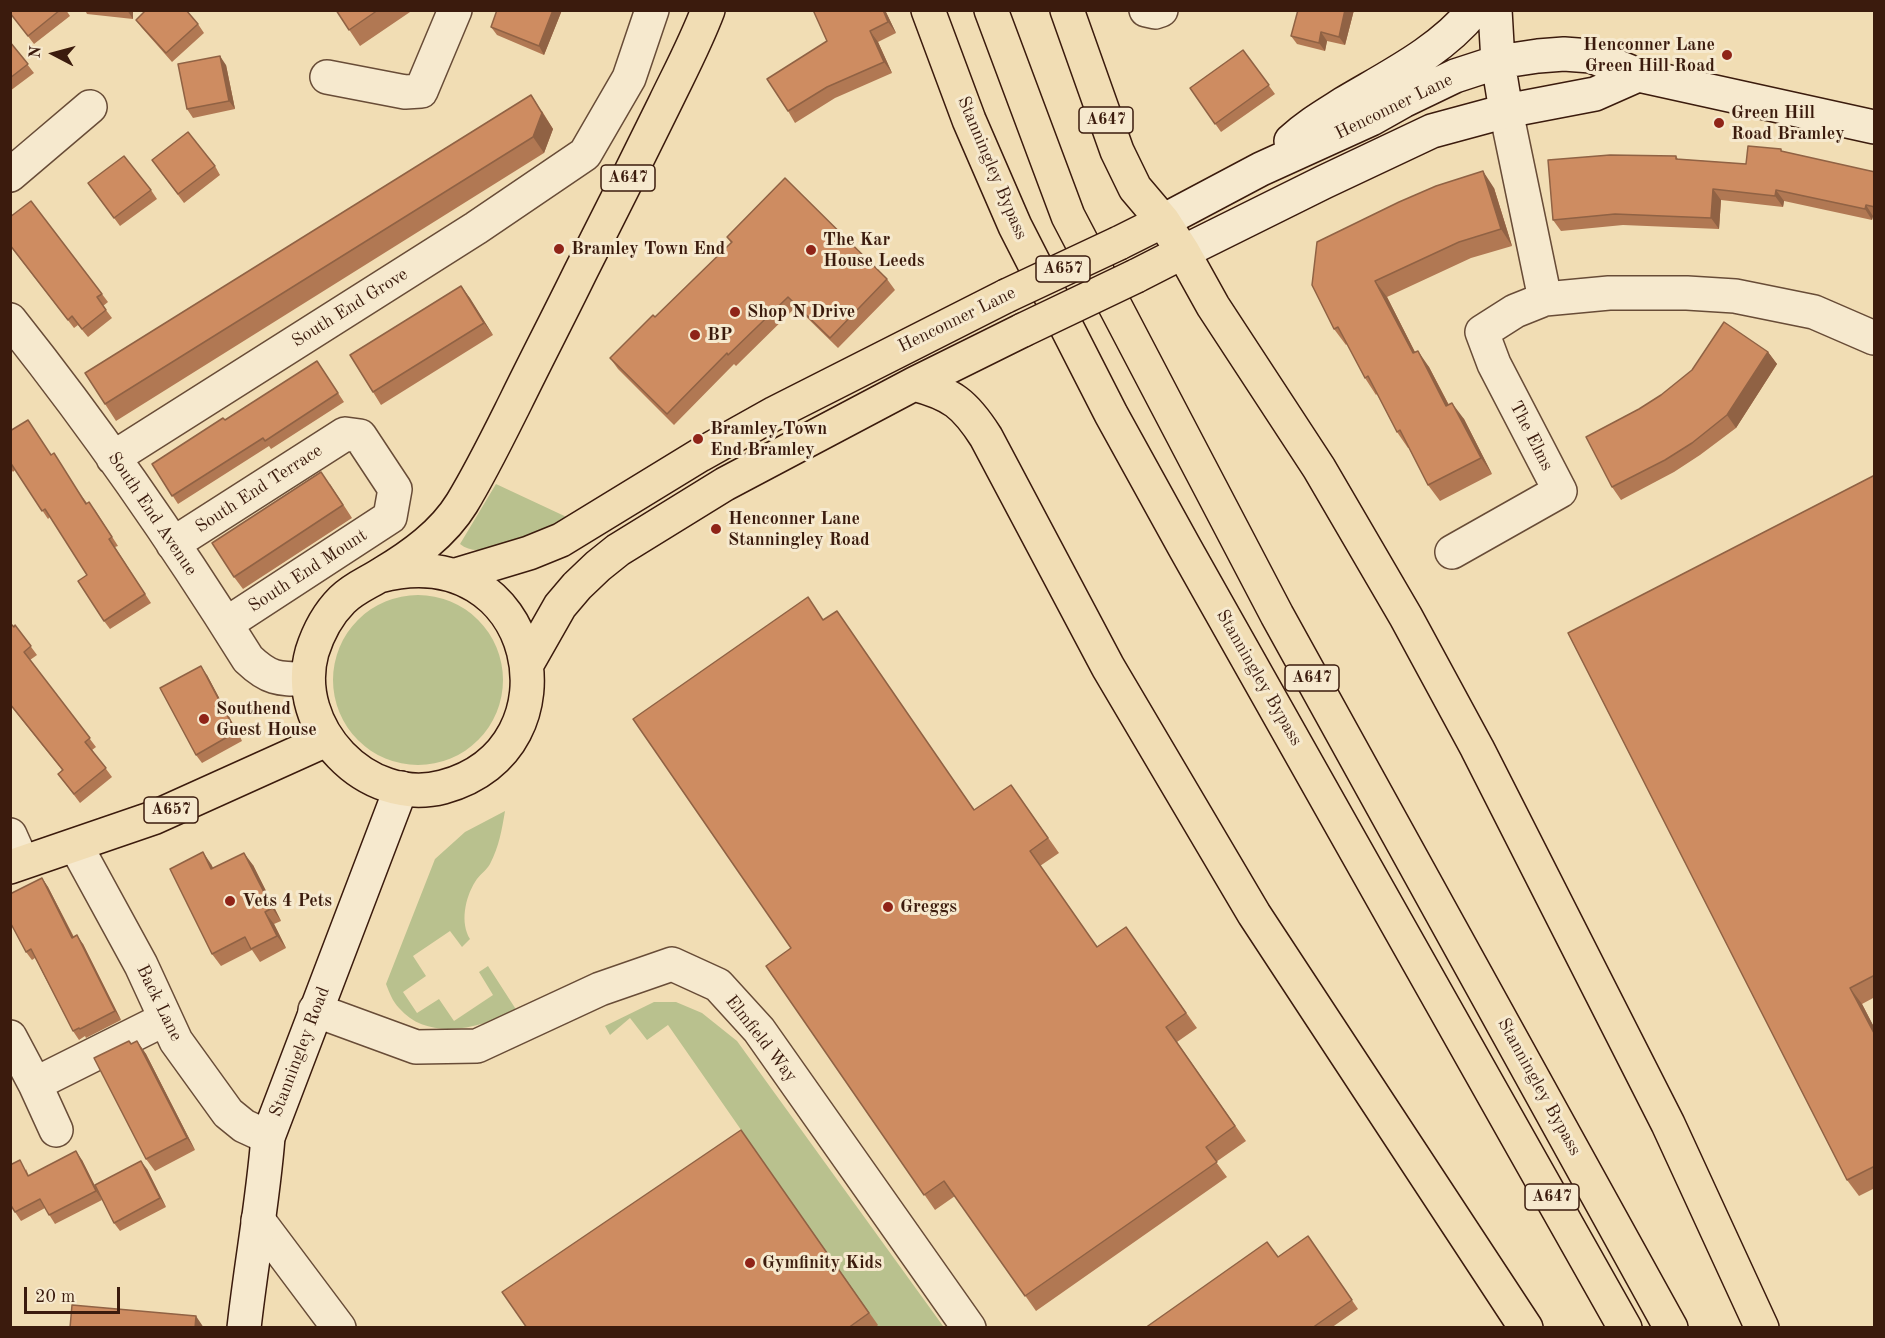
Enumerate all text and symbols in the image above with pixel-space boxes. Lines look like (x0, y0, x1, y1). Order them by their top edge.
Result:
north arrow (24, 24, 84, 84)
place label: Henconner Lane Green Hill Road (1583, 34, 1715, 76)
text: N (28, 45, 45, 59)
marker: Henconner Lane Green Hill Road (1720, 48, 1734, 62)
street label: Henconner Lane (1332, 69, 1456, 145)
street label: Stanningley Bypass (952, 93, 1032, 243)
place label: Green Hill Road Bramley (1731, 102, 1845, 144)
road number: A647 (1079, 107, 1133, 133)
marker: Green Hill Road Bramley (1712, 116, 1726, 130)
road number: A647 (601, 165, 655, 191)
place label: The Kar House Leeds (823, 229, 925, 272)
place label: Bramley Town End (571, 238, 725, 260)
marker: Bramley Town End (552, 242, 566, 256)
marker: The Kar House Leeds (804, 243, 818, 257)
road number: A657 (1036, 256, 1090, 282)
street label: South End Grove (288, 264, 412, 352)
street label: Henconner Lane (895, 282, 1019, 358)
place label: Shop N Drive (747, 301, 855, 323)
marker: Shop N Drive (728, 305, 742, 319)
place label: BP (707, 324, 732, 346)
marker: BP (688, 328, 702, 342)
street label: The Elms (1504, 398, 1558, 474)
place label: Bramley Town End Bramley (710, 418, 827, 460)
marker: Bramley Town End Bramley (691, 432, 705, 446)
street label: South End Terrace (191, 440, 327, 538)
street label: South End Avenue (103, 448, 201, 580)
place label: Henconner Lane Stanningley Road (728, 508, 870, 550)
marker: Henconner Lane Stanningley Road (709, 522, 723, 536)
street label: South End Mount (245, 525, 371, 617)
street label: Stanningley Bypass (1211, 606, 1307, 750)
road number: A647 (1285, 665, 1339, 691)
place label: Southend Guest House (216, 698, 317, 740)
marker: Southend Guest House (197, 712, 211, 726)
road number: A657 (144, 797, 198, 823)
place label: Vets 4 Pets (242, 890, 332, 912)
marker: Vets 4 Pets (223, 894, 237, 908)
place label: Greggs (900, 896, 957, 918)
marker: Greggs (881, 900, 895, 914)
street label: Back Lane (131, 961, 187, 1045)
street label: Stanningley Road (265, 984, 335, 1120)
street label: Elmfield Way (720, 991, 802, 1087)
street label: Stanningley Bypass (1492, 1015, 1586, 1159)
road number: A647 (1525, 1184, 1579, 1210)
place label: Gymfinity Kids (762, 1252, 882, 1274)
marker: Gymfinity Kids (743, 1256, 757, 1270)
scale bar (27, 1275, 123, 1313)
text: 20 m (35, 1288, 75, 1306)

